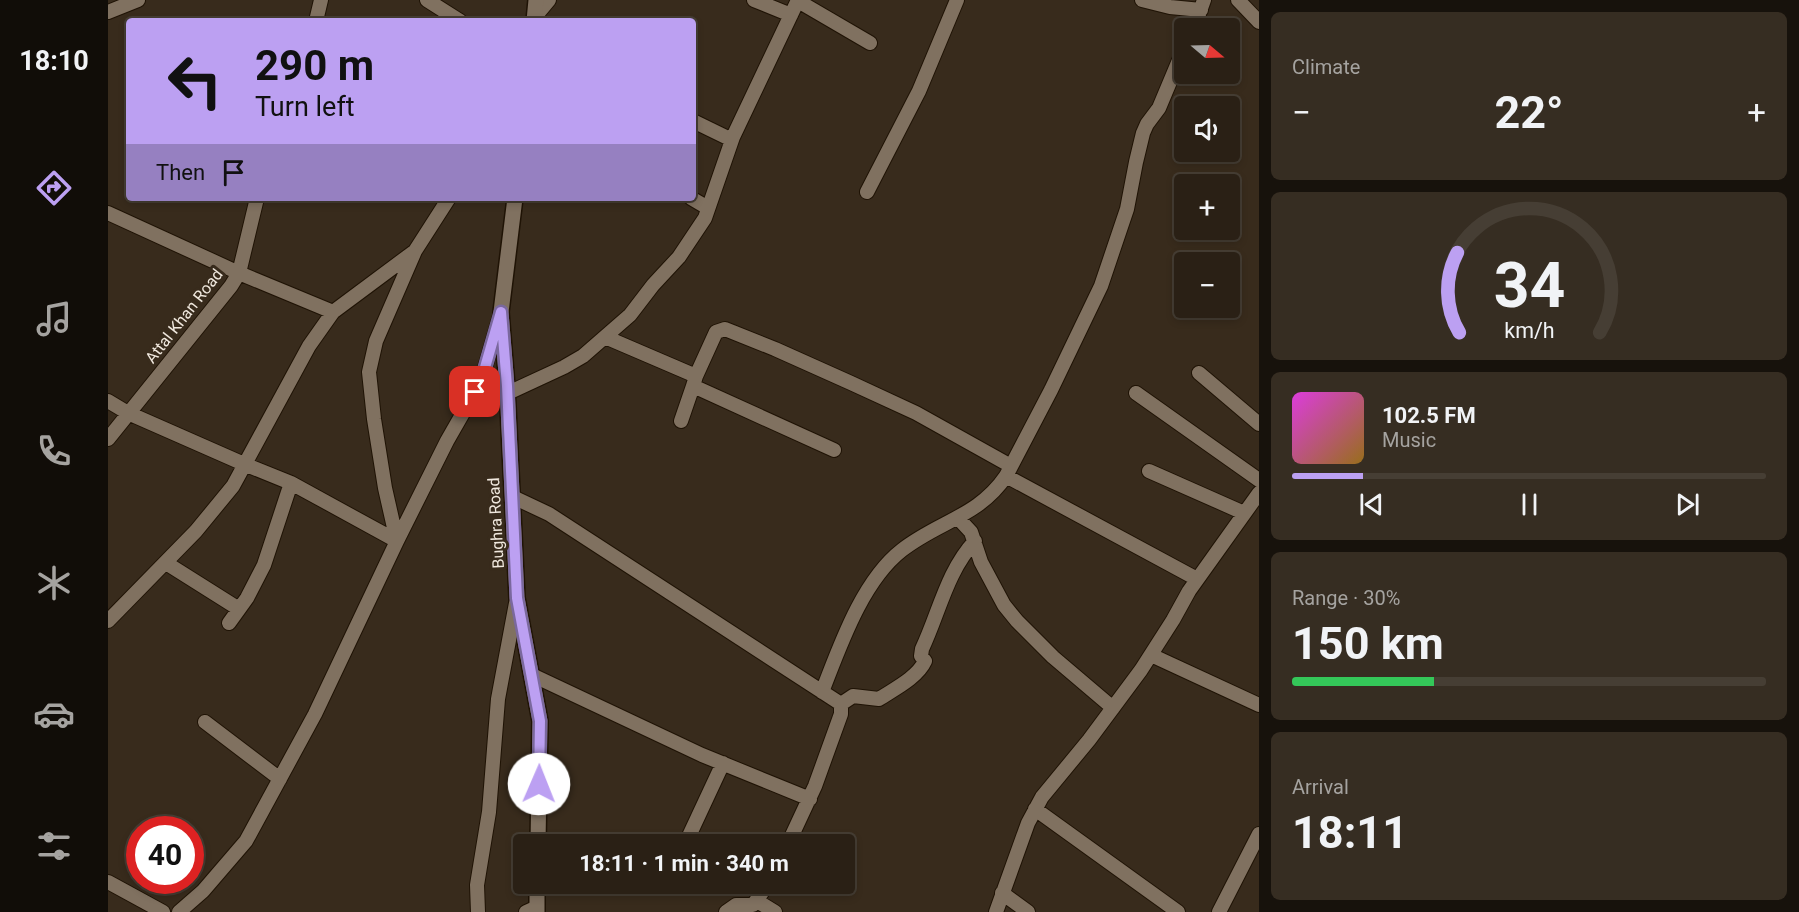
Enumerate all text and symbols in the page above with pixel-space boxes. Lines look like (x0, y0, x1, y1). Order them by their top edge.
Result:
north arrow (1174, 18, 1240, 84)
map controls (1174, 18, 1240, 318)
text: 290 m (255, 41, 374, 90)
icon: left (156, 42, 234, 120)
text: 18:10 (19, 45, 89, 77)
text: Climate (1292, 55, 1360, 79)
text: 22° (1494, 86, 1564, 139)
text: Turn left (255, 91, 355, 123)
text: − (1292, 93, 1311, 132)
text: + (1747, 93, 1766, 132)
button: sound (1174, 96, 1240, 162)
icon: arrive (217, 156, 250, 189)
text: Then (156, 160, 205, 185)
icon: directions (33, 167, 75, 209)
button: + (1174, 174, 1240, 240)
text: 34 (1493, 249, 1565, 322)
button: − (1174, 252, 1240, 318)
street label: Attal Khan Road (141, 265, 227, 367)
icon: music (33, 298, 75, 340)
text: km/h (1504, 318, 1554, 343)
pin (449, 366, 500, 417)
icon: arrive (458, 375, 491, 408)
text: 102.5 FM (1382, 403, 1476, 428)
text: Music (1382, 428, 1436, 452)
icon: phone (33, 430, 75, 472)
street label: Bughra Road (484, 477, 508, 569)
icon: previous (1355, 488, 1388, 521)
icon: pause (1513, 488, 1546, 521)
icon: next (1671, 488, 1704, 521)
icon: climate (33, 562, 75, 604)
text: Range · 30% (1292, 586, 1400, 610)
text: 150 km (1292, 617, 1444, 670)
icon: car (33, 693, 75, 735)
position arrow (507, 752, 571, 816)
text: Arrival (1292, 775, 1349, 799)
text: 18:11 (1292, 806, 1408, 859)
speed limit sign: 40 (126, 816, 204, 894)
icon: filters (33, 825, 75, 867)
text: 18:11 · 1 min · 340 m (579, 851, 789, 876)

